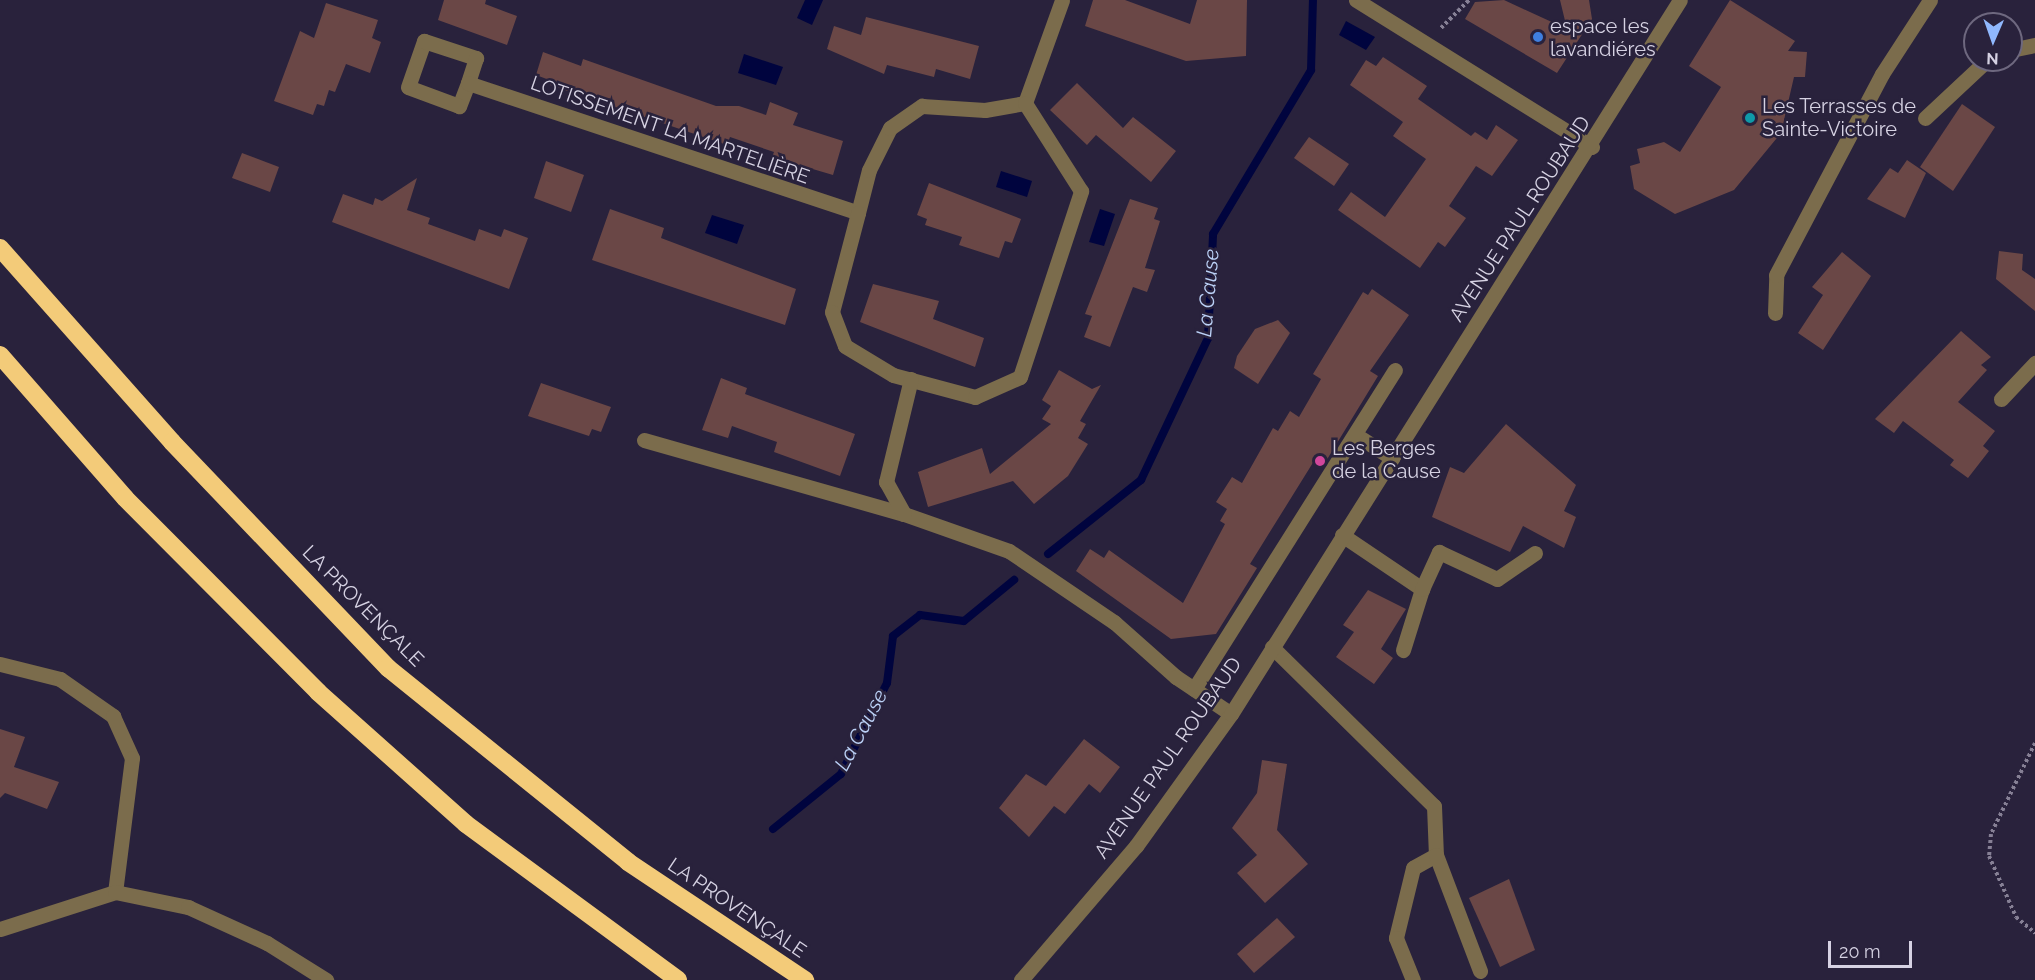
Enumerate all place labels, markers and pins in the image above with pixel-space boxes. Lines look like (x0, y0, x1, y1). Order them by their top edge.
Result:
place label: espace les lavandiéres (1550, 14, 1656, 61)
marker: espace les lavandiéres (1531, 30, 1545, 44)
place label: Les Terrasses de Sainte-Victoire (1762, 94, 1917, 141)
marker: Les Terrasses de Sainte-Victoire (1743, 111, 1757, 125)
place label: Les Berges de la Cause (1332, 437, 1441, 484)
marker: Les Berges de la Cause (1313, 454, 1327, 468)

